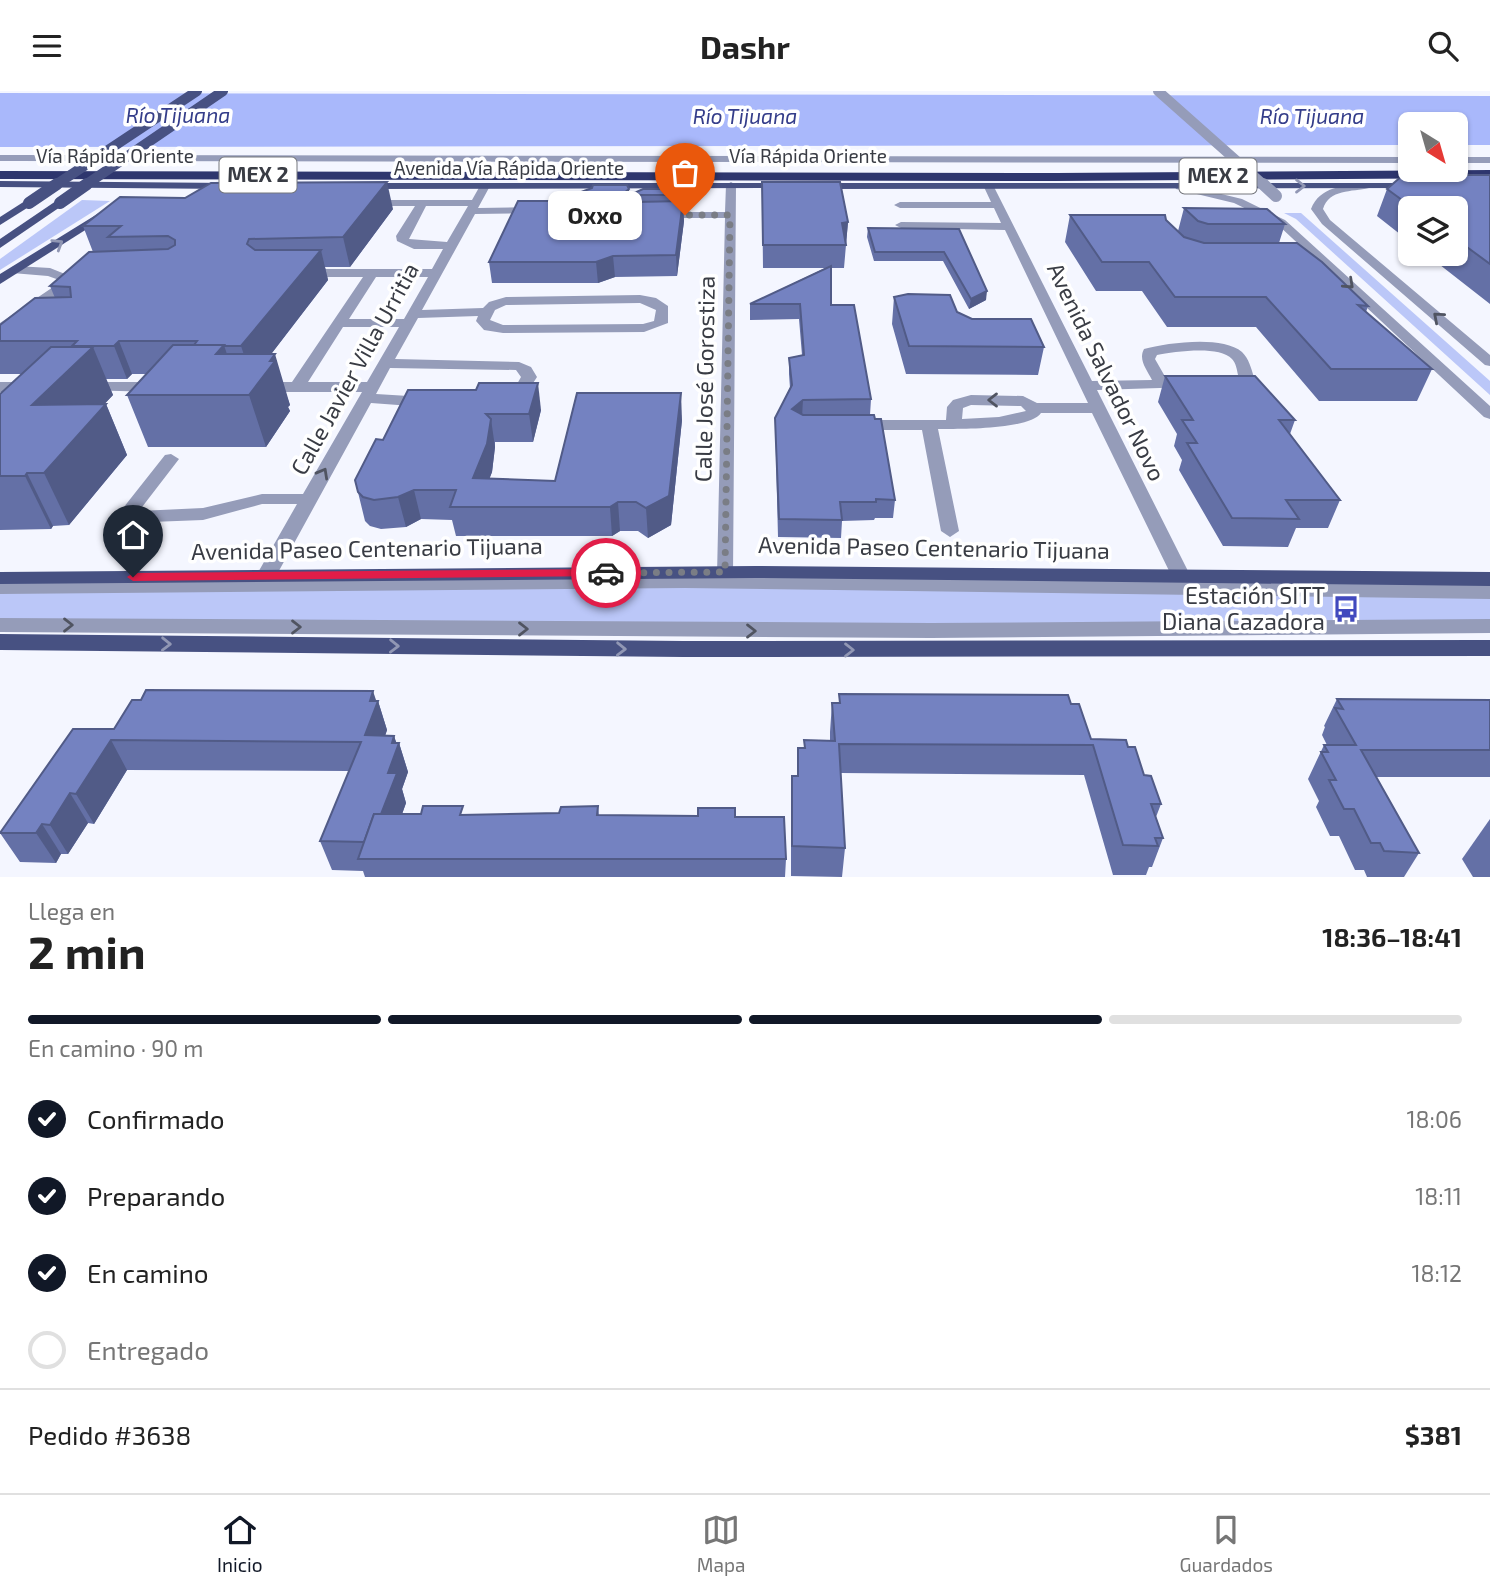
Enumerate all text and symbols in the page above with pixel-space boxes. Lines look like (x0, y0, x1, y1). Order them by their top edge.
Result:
icon: menu (28, 27, 66, 65)
text: Dashr (700, 27, 790, 65)
icon: search (1424, 27, 1462, 65)
water label: Río Tijuana (126, 102, 230, 128)
water label: Río Tijuana (693, 103, 797, 129)
water label: Río Tijuana (1260, 103, 1364, 129)
north arrow (1398, 112, 1468, 182)
map controls (1398, 112, 1468, 266)
pin (655, 143, 715, 215)
street label: Vía Rápida Oriente (36, 144, 194, 167)
street label: Vía Rápida Oriente (729, 144, 887, 167)
icon: bag (666, 154, 704, 192)
street label: Avenida Vía Rápida Oriente (394, 156, 624, 179)
road number: MEX 2 (219, 157, 296, 193)
road number: MEX 2 (1180, 159, 1256, 193)
one-way arrow (1295, 178, 1305, 194)
callout: Oxxo (548, 191, 643, 239)
button: layers (1398, 196, 1468, 266)
text: Oxxo (567, 201, 623, 229)
one-way arrow (50, 239, 63, 252)
street label: Calle Javier Villa Urritia (284, 258, 424, 479)
street label: Avenida Salvador Novo (1042, 258, 1172, 485)
street label: Calle José Gorostiza (688, 276, 720, 482)
one-way arrow (1341, 276, 1354, 289)
one-way arrow (1433, 313, 1446, 325)
one-way arrow (987, 393, 998, 408)
one-way arrow (315, 468, 328, 480)
pin (103, 505, 163, 577)
icon: home (114, 516, 152, 554)
street label: Avenida Paseo Centenario Tijuana (758, 530, 1110, 564)
street label: Avenida Paseo Centenario Tijuana (191, 531, 543, 565)
courier (571, 538, 641, 608)
icon: car (587, 554, 625, 592)
place label: Estación SITT Diana Cazadora (1162, 581, 1325, 635)
bus stop icon: Estación SITT Diana Cazadora (1331, 594, 1361, 624)
one-way arrow (63, 617, 74, 633)
one-way arrow (291, 619, 301, 635)
one-way arrow (518, 621, 529, 637)
one-way arrow (745, 623, 756, 638)
one-way arrow (161, 636, 172, 652)
one-way arrow (389, 638, 399, 654)
one-way arrow (616, 641, 627, 657)
one-way arrow (844, 642, 854, 658)
text: Llega en (28, 897, 115, 925)
text: 18:36–18:41 (1322, 921, 1462, 952)
text: 2 min (28, 923, 146, 978)
text: En camino · 90 m (28, 1034, 204, 1062)
icon: check (28, 1100, 66, 1138)
text: Confirmado (87, 1103, 225, 1134)
text: 18:06 (1406, 1105, 1462, 1133)
icon: check (28, 1177, 66, 1215)
text: Preparando (87, 1180, 225, 1211)
text: 18:11 (1415, 1182, 1462, 1210)
icon: check (28, 1254, 66, 1292)
text: En camino (87, 1257, 209, 1288)
text: 18:12 (1411, 1259, 1462, 1287)
text: Entregado (87, 1334, 209, 1365)
text: Pedido #3638 (28, 1419, 191, 1450)
text: $381 (1405, 1419, 1462, 1450)
tab: Inicio (217, 1511, 263, 1576)
tab: Mapa (697, 1511, 745, 1576)
tab: Guardados (1180, 1511, 1273, 1576)

